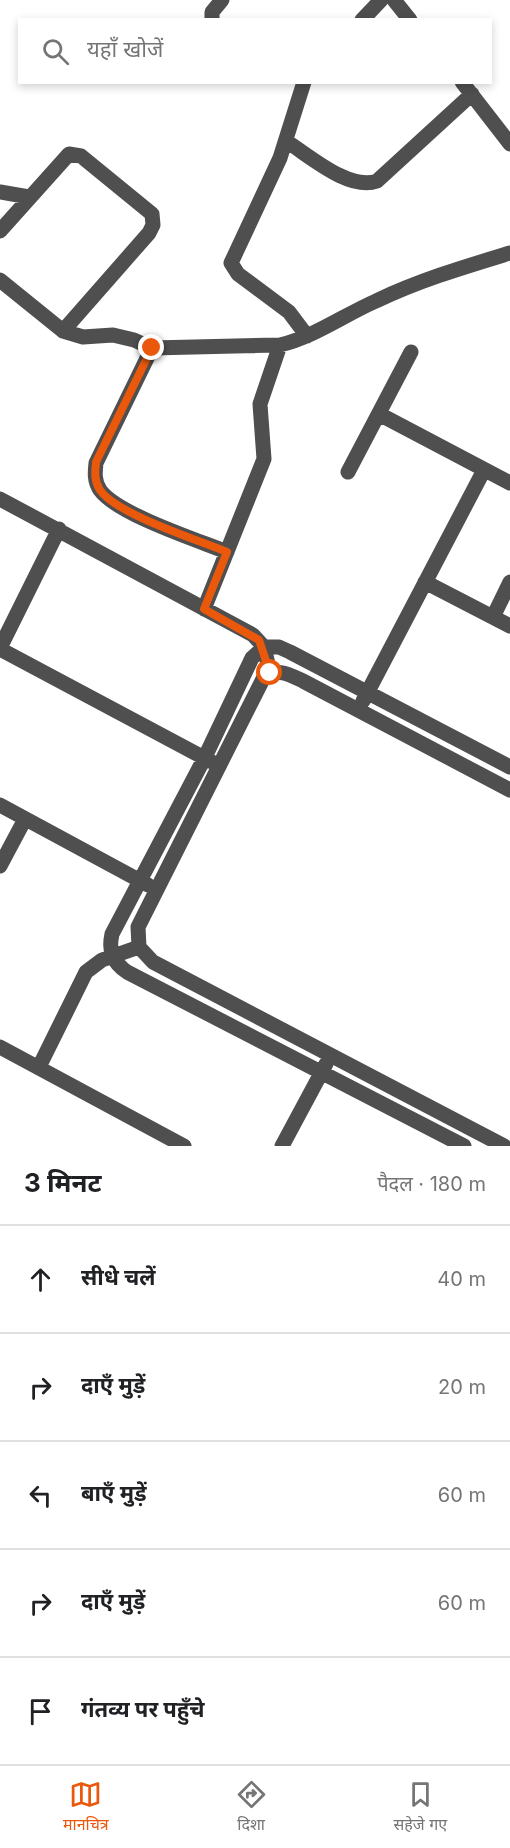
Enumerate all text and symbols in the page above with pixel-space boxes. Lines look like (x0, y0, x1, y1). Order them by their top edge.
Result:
search box (18, 18, 492, 84)
icon: search (39, 35, 72, 68)
text: यहाँ खोजें (87, 36, 163, 62)
route end (138, 334, 164, 360)
route start (256, 659, 282, 685)
text: 3 मिनट (24, 1167, 102, 1198)
text: पैदल · 180 m (377, 1172, 486, 1196)
icon: ahead (24, 1263, 57, 1296)
text: सीधे चलें (81, 1264, 156, 1290)
text: 40 m (437, 1267, 486, 1291)
icon: right (24, 1371, 57, 1404)
text: दाएँ मुड़ें (81, 1372, 145, 1398)
text: 20 m (438, 1375, 486, 1399)
icon: left (24, 1479, 57, 1512)
text: बाएँ मुड़ें (81, 1480, 147, 1506)
text: 60 m (438, 1483, 486, 1507)
icon: right (24, 1587, 57, 1620)
text: दाएँ मुड़ें (81, 1588, 145, 1614)
text: 60 m (438, 1591, 486, 1615)
icon: arrive (24, 1695, 57, 1728)
text: गंतव्य पर पहुँचे (81, 1696, 205, 1722)
tab: मानचित्र (63, 1778, 109, 1837)
tab: दिशा (235, 1778, 268, 1837)
tab: सहेजे गए (394, 1778, 447, 1837)

